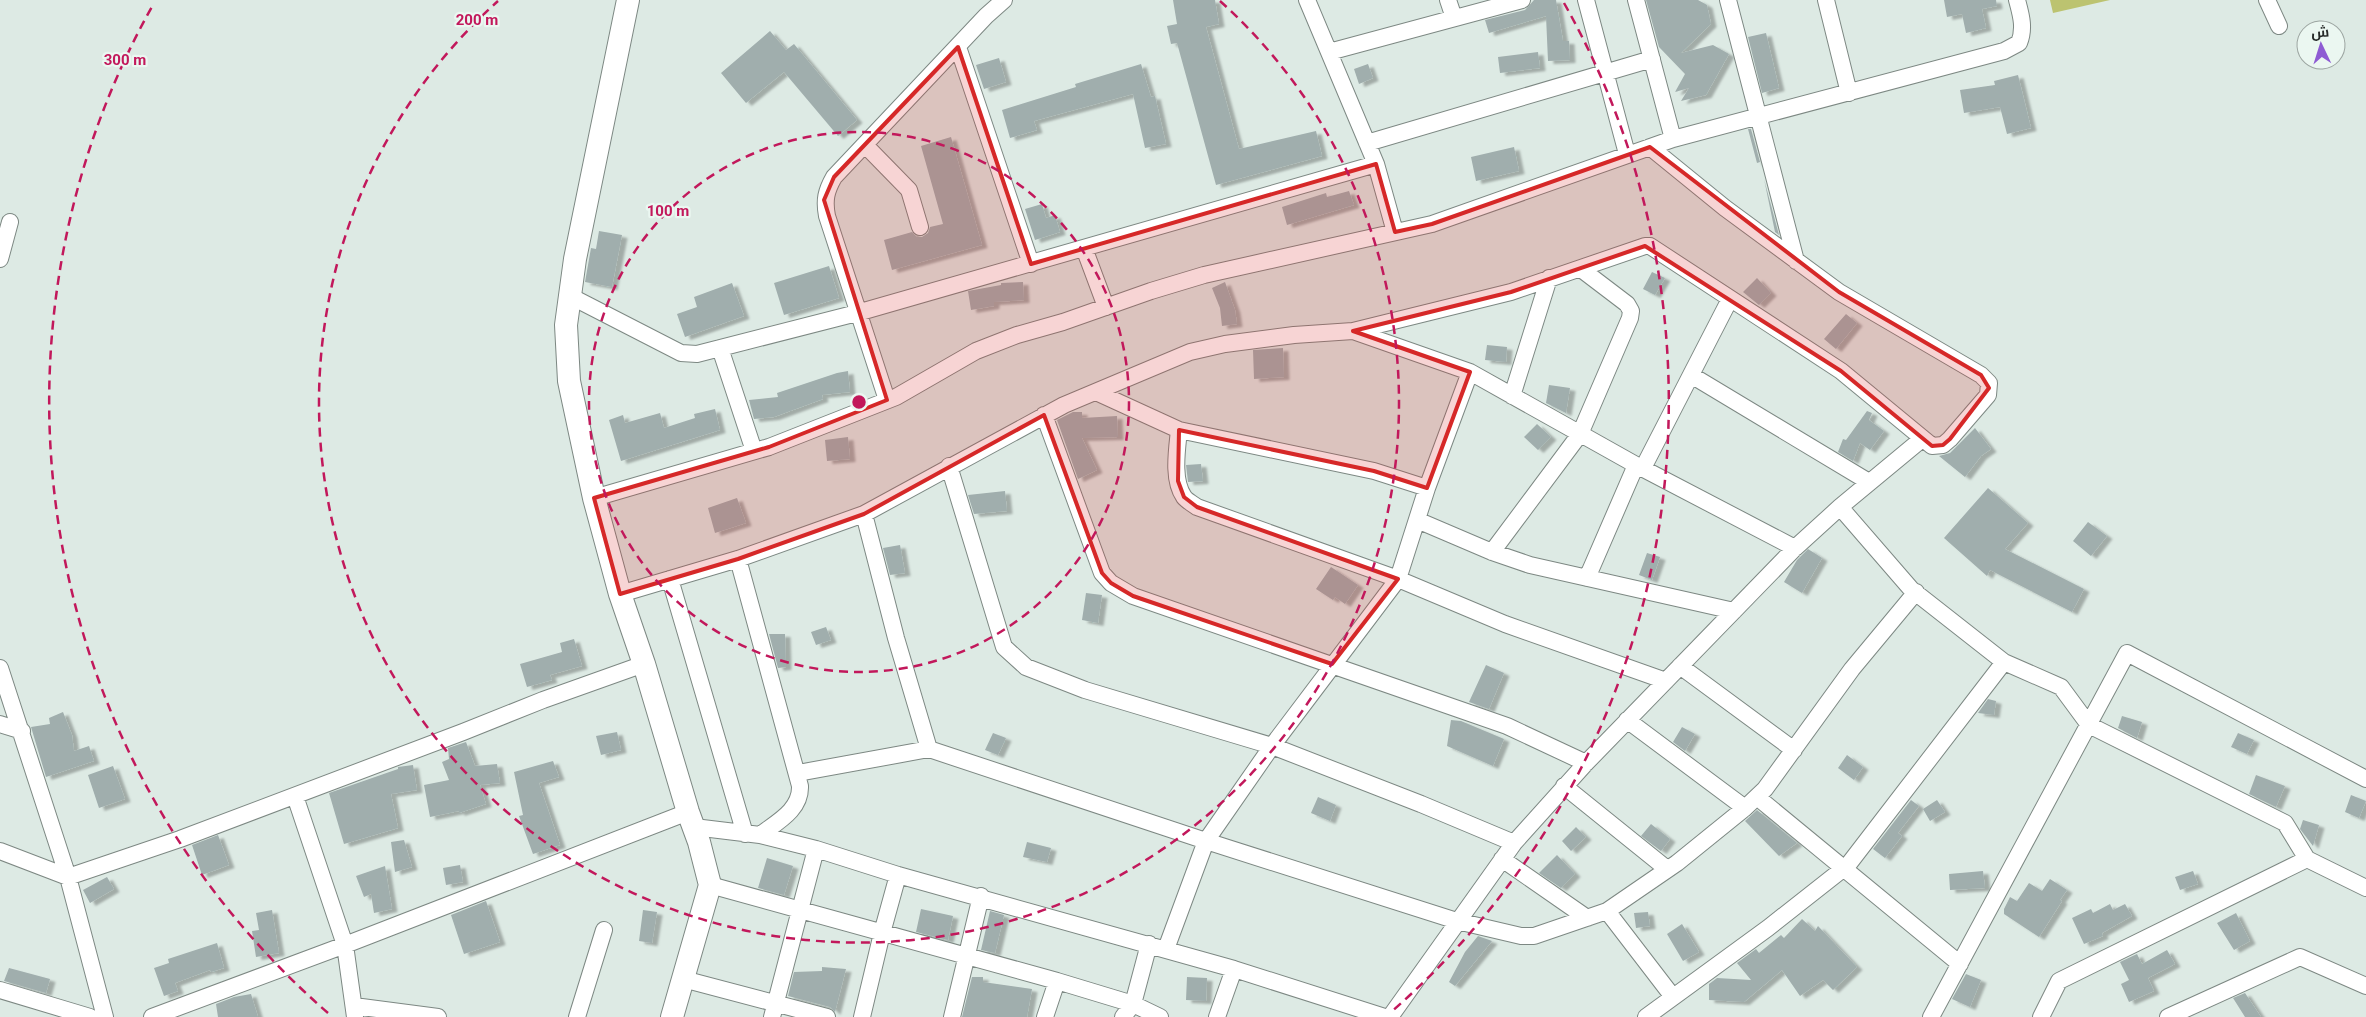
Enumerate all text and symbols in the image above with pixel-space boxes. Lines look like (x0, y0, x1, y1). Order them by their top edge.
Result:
text: 200 m (456, 11, 498, 29)
north arrow (2296, 20, 2346, 70)
text: ش (2311, 23, 2330, 42)
text: 300 m (104, 51, 146, 69)
text: 100 m (647, 202, 689, 220)
centre of rings (850, 393, 868, 411)

